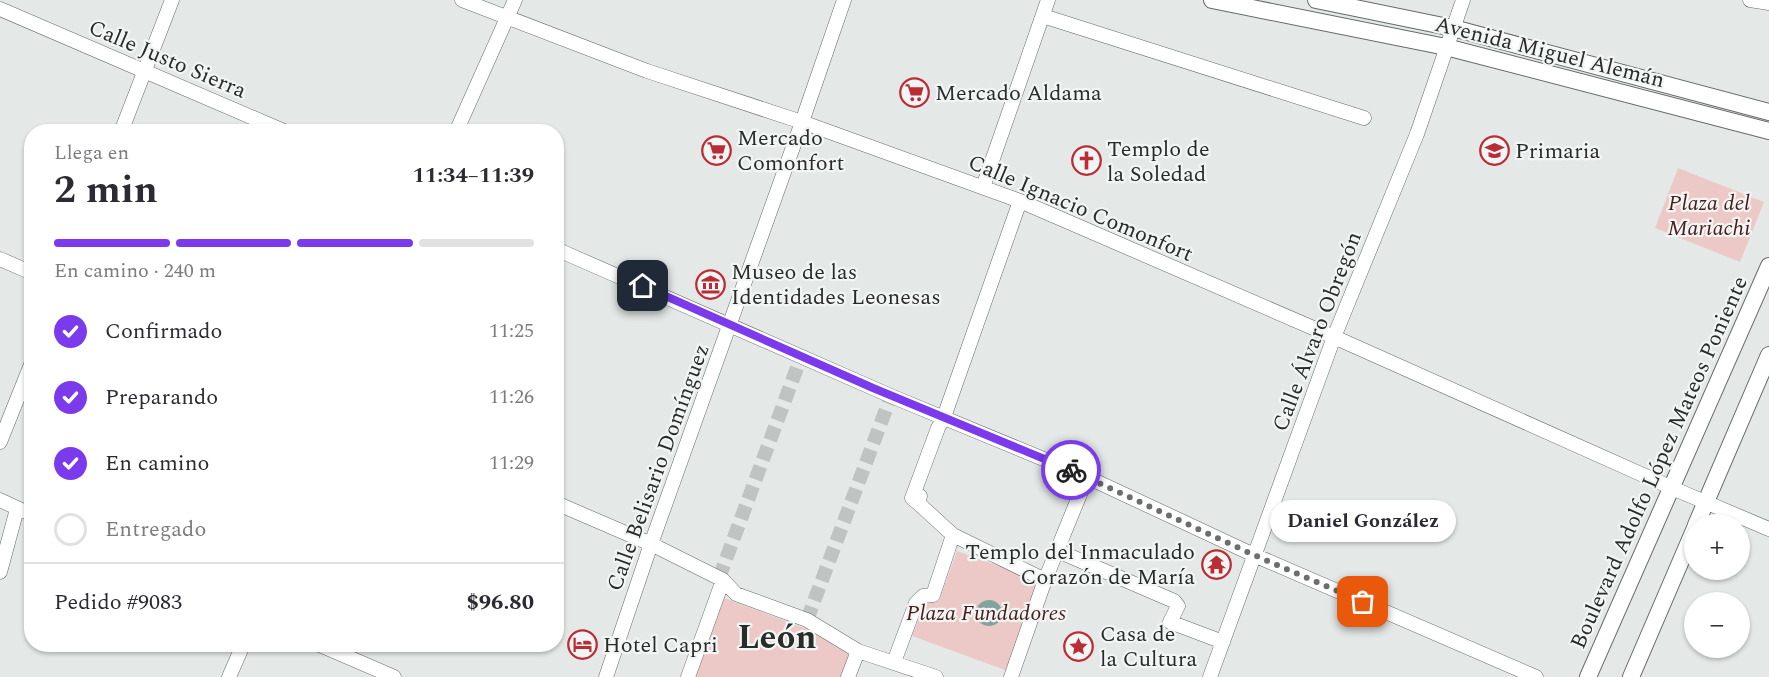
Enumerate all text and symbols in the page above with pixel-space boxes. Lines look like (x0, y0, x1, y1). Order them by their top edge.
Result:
street label: Avenida Miguel Alemán (1431, 8, 1668, 97)
street label: Calle Justo Sierra (83, 11, 252, 108)
supermarket icon: Mercado Aldama (898, 76, 930, 108)
place label: Mercado Aldama (935, 77, 1102, 110)
place label: Mercado Comonfort (737, 122, 844, 180)
place label: Templo de la Soledad (1107, 133, 1210, 191)
supermarket icon: Mercado Comonfort (700, 134, 732, 166)
school or university icon: Primaria (1478, 134, 1510, 166)
place label: Primaria (1515, 135, 1601, 168)
text: Llega en (54, 138, 129, 168)
church icon: Templo de la Soledad (1070, 145, 1102, 177)
street label: Calle Ignacio Comonfort (963, 146, 1198, 271)
text: 11:34–11:39 (412, 159, 534, 192)
text: 2 min (54, 161, 158, 220)
park label: Plaza del Mariachi (1668, 187, 1750, 245)
street label: Calle Álvaro Obregón (1264, 227, 1371, 436)
text: En camino · 240 m (54, 256, 216, 286)
place label: Museo de las Identidades Leonesas (731, 256, 941, 314)
pin (617, 260, 668, 311)
museum icon: Museo de las Identidades Leonesas (694, 268, 726, 300)
icon: home (626, 269, 659, 302)
street label: Boulevard Adolfo López Mateos Poniente (1562, 271, 1757, 654)
icon: check (54, 315, 87, 348)
text: Confirmado (105, 315, 222, 348)
text: 11:25 (489, 316, 534, 346)
street label: Calle Belisario Domínguez (598, 339, 718, 596)
icon: check (54, 381, 87, 414)
text: Preparando (105, 381, 218, 414)
text: 11:26 (489, 382, 534, 412)
courier (1041, 440, 1101, 500)
icon: check (54, 447, 87, 480)
text: En camino (105, 447, 209, 480)
text: 11:29 (489, 448, 534, 478)
icon: bike (1055, 454, 1088, 487)
callout: Daniel González (1270, 500, 1456, 542)
text: Daniel González (1287, 506, 1439, 536)
text: Entregado (105, 513, 206, 546)
map controls (1684, 514, 1750, 658)
button: + (1684, 514, 1750, 580)
place label: Templo del Inmaculado Corazón de María (965, 536, 1195, 594)
temple icon: Templo del Inmaculado Corazón de María (1200, 548, 1232, 580)
pin (1337, 576, 1388, 627)
icon: bag (1346, 585, 1379, 618)
text: Pedido #9083 (54, 586, 182, 619)
text: $96.80 (466, 586, 534, 619)
button: − (1684, 592, 1750, 658)
park label: Plaza Fundadores (906, 597, 1066, 630)
district label: León (738, 612, 816, 664)
place label: Casa de la Cultura (1100, 618, 1198, 676)
hotel icon: Hotel Capri (566, 628, 598, 660)
place label: Hotel Capri (603, 629, 718, 662)
place icon: Casa de la Cultura (1063, 630, 1095, 662)

